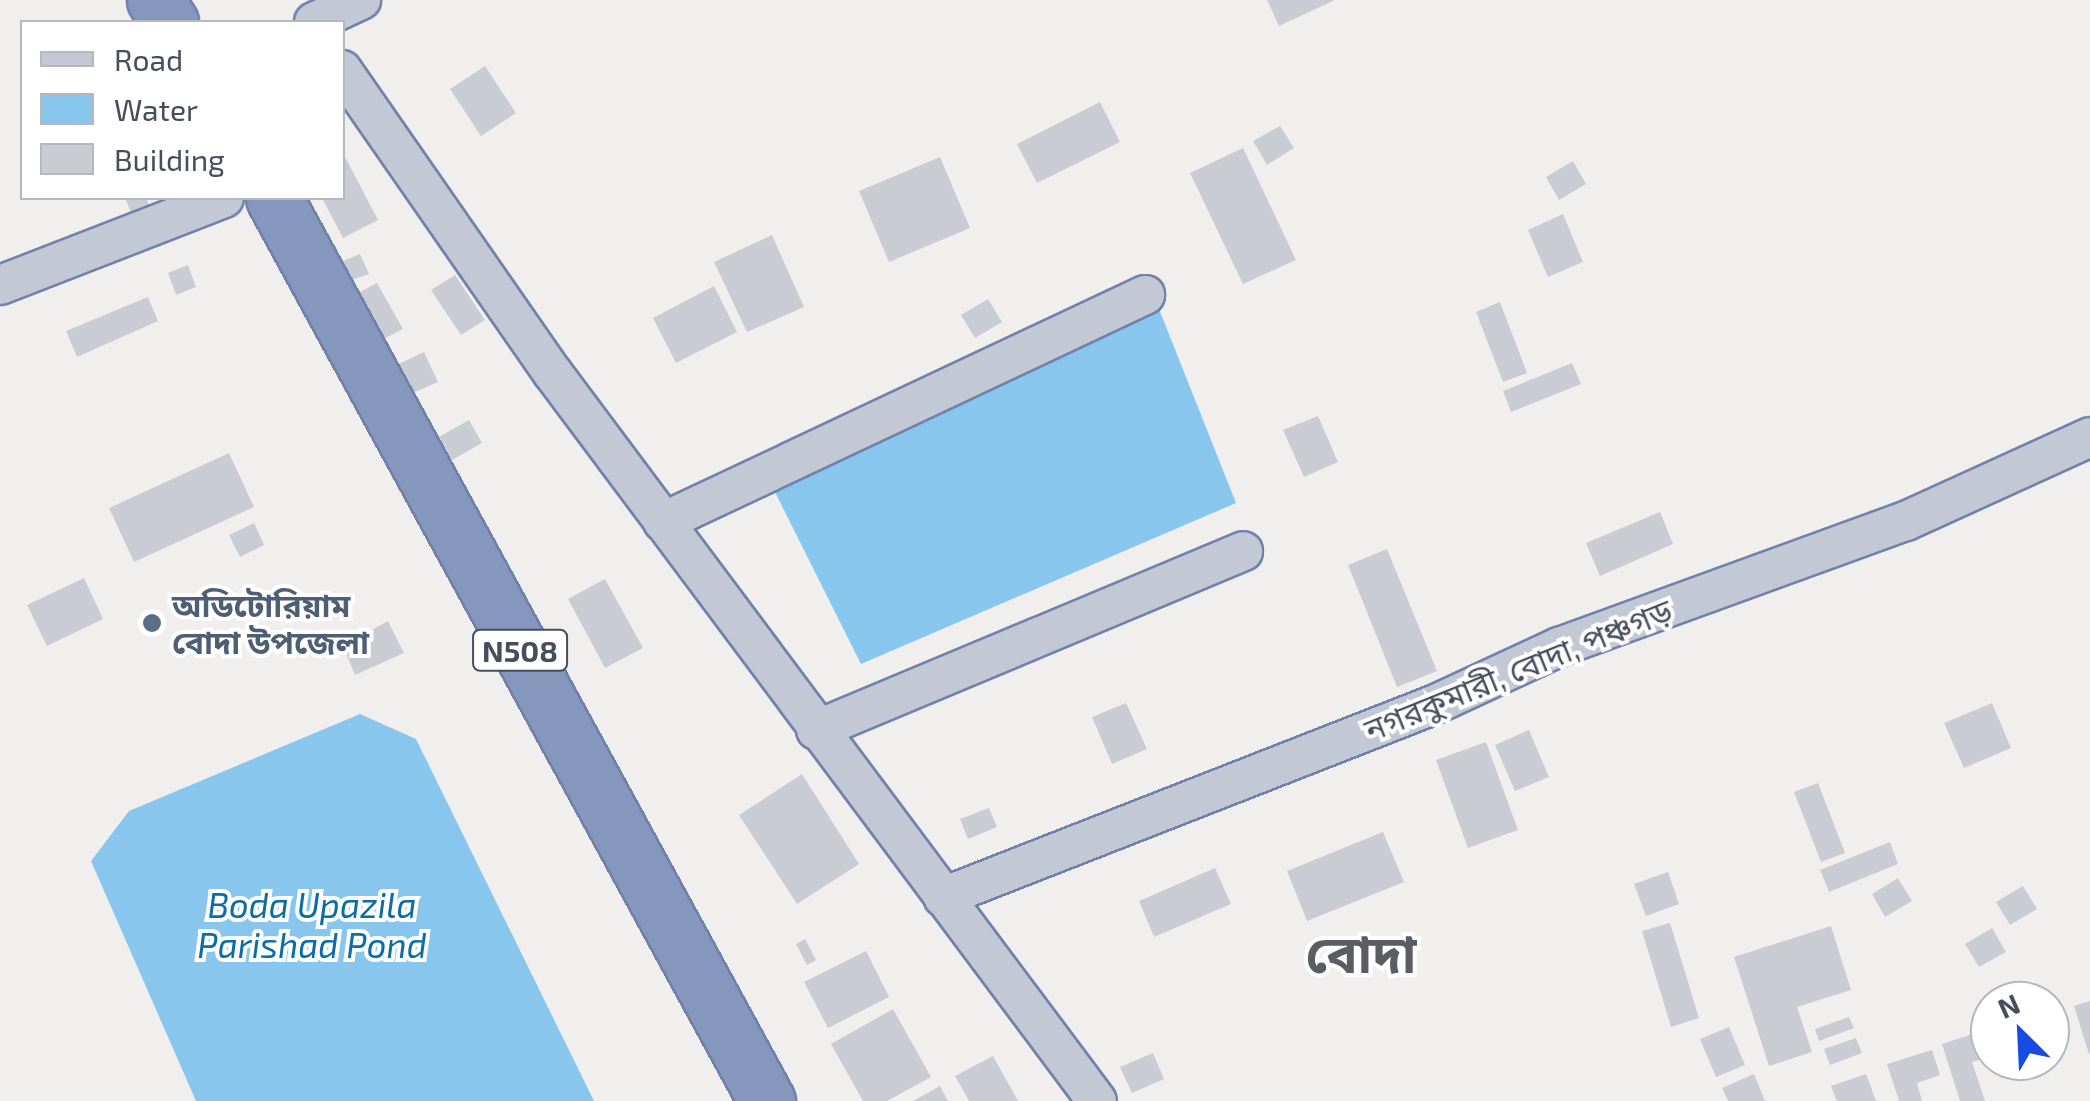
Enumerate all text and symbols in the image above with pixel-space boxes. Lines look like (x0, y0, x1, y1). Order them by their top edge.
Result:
legend (20, 20, 345, 200)
text: Road (114, 41, 183, 77)
text: Water (114, 91, 198, 127)
text: Building (114, 141, 225, 177)
place label: অডিটোরিয়াম বোদা উপজেলা (172, 586, 369, 661)
street label: নগরকুমারী, বোদা, পঞ্চগড় (1359, 590, 1677, 748)
marker: অডিটোরিয়াম বোদা উপজেলা (141, 612, 163, 634)
road number: N508 (470, 625, 570, 675)
water label: Boda Upazila Parishad Pond (197, 883, 427, 965)
district label: বোদা (1305, 922, 1417, 984)
north arrow (1970, 981, 2070, 1081)
text: N (1992, 986, 2025, 1025)

